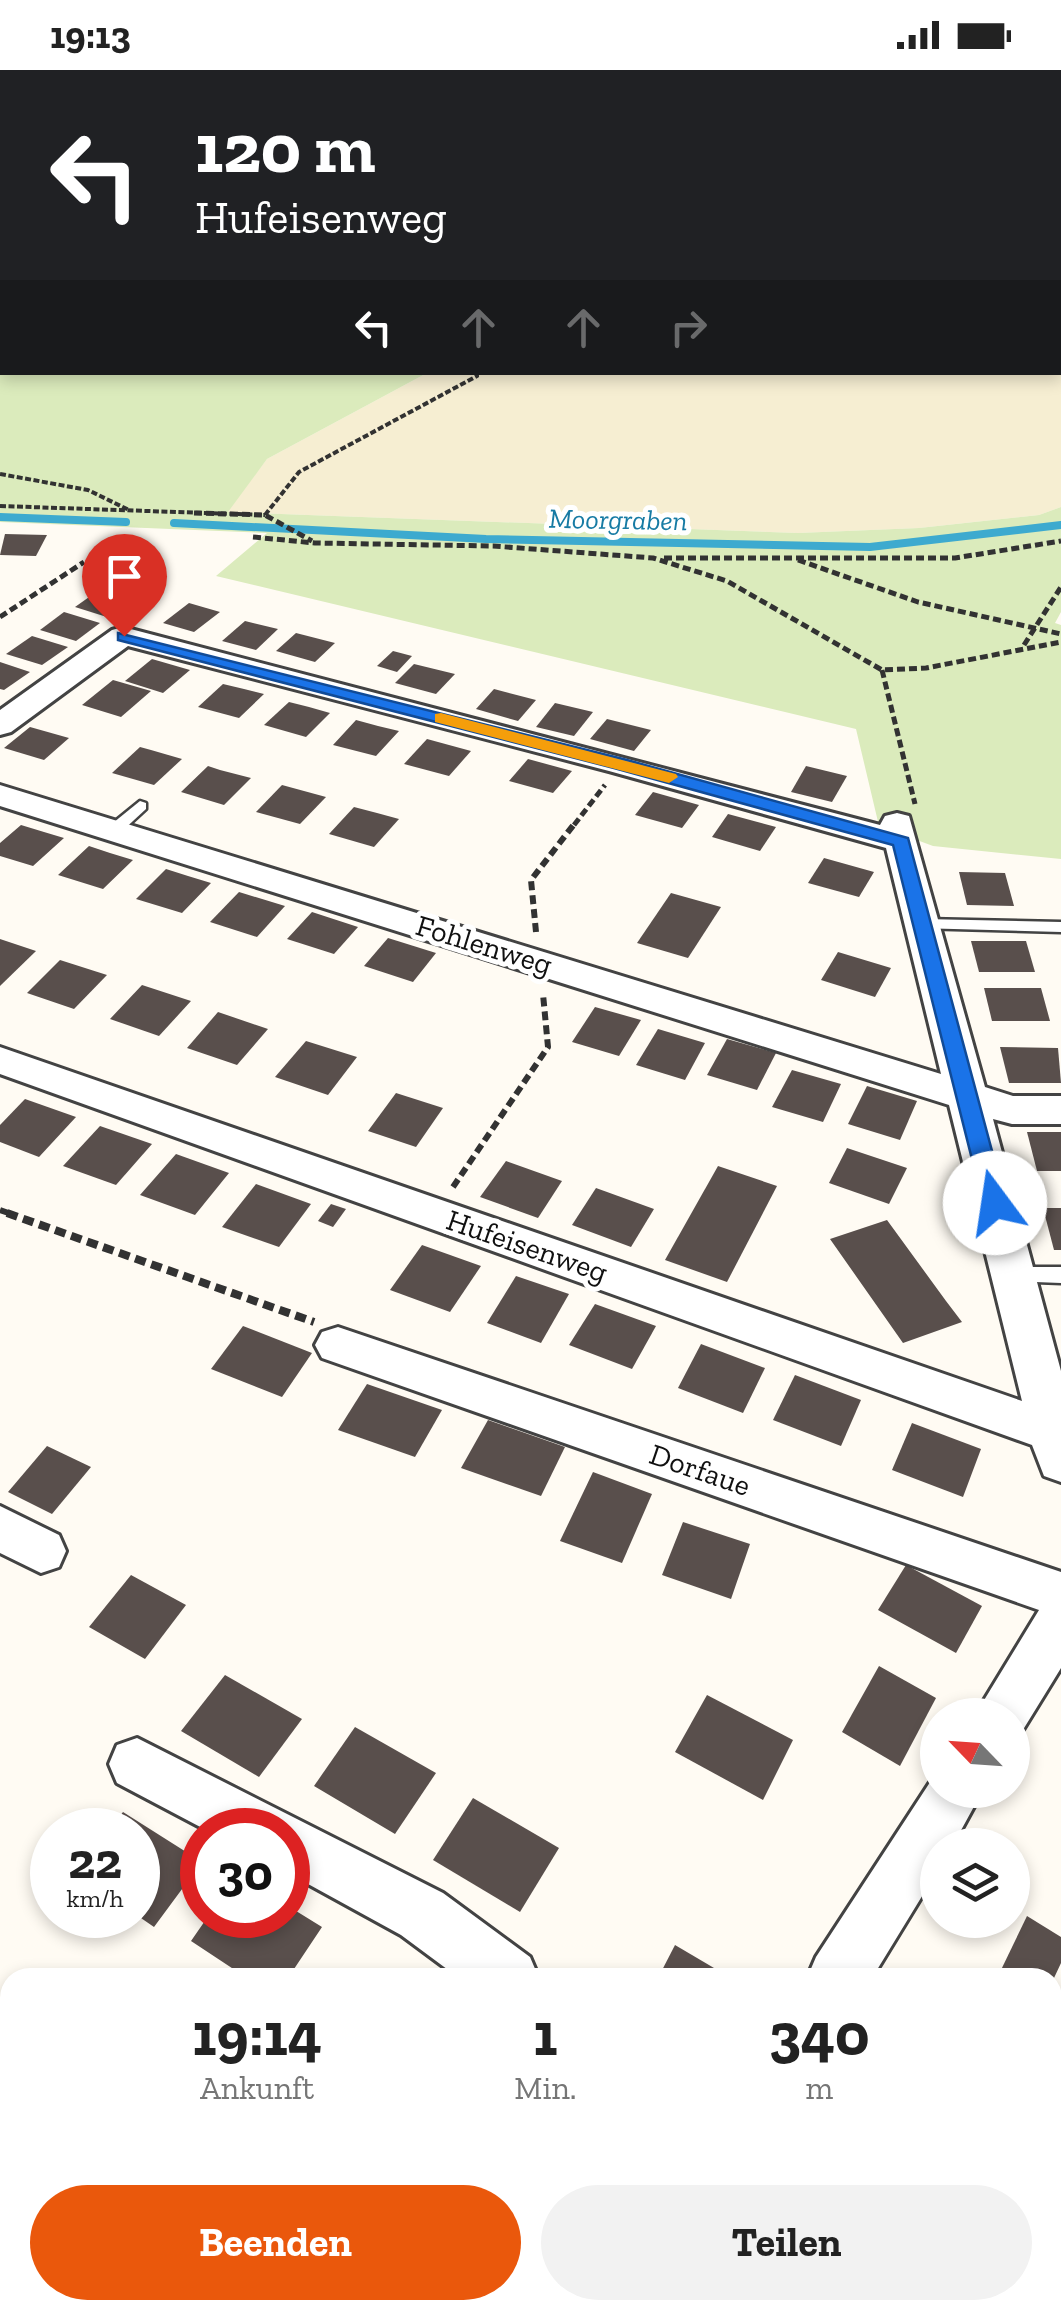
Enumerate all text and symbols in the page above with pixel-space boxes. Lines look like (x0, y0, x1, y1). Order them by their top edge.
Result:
text: 19:13 (50, 12, 131, 58)
text: 120 m (195, 106, 376, 190)
icon: left (30, 110, 160, 240)
text: Hufeisenweg (195, 191, 447, 245)
icon: left (346, 300, 401, 355)
icon: ahead (451, 300, 506, 355)
icon: ahead (556, 300, 611, 355)
icon: right (661, 300, 716, 355)
water label: Moorgraben (548, 502, 688, 537)
pin (82, 534, 167, 637)
icon: arrive (97, 549, 152, 604)
street label: Fohlenweg (412, 907, 556, 983)
position arrow (943, 1151, 1047, 1255)
street label: Hufeisenweg (442, 1202, 612, 1290)
street label: Dorfaue (645, 1436, 755, 1504)
north arrow (920, 1698, 1030, 1808)
map controls (920, 1698, 1030, 1938)
speed limit sign: 30 (180, 1808, 310, 1938)
button: layers (920, 1828, 1030, 1938)
text: 22 (68, 1831, 122, 1891)
text: km/h (66, 1883, 124, 1913)
text: 19:14 (192, 1998, 322, 2070)
text: 1 (533, 1998, 558, 2070)
text: 340 (769, 1998, 870, 2070)
text: Ankunft (200, 2069, 314, 2107)
text: Min. (514, 2069, 577, 2107)
text: m (805, 2069, 833, 2107)
button: Beenden (30, 2185, 521, 2300)
button: Teilen (541, 2185, 1032, 2300)

